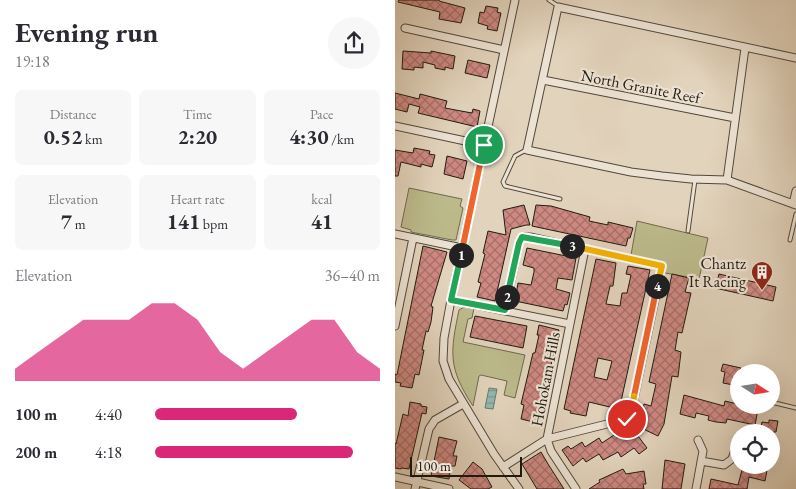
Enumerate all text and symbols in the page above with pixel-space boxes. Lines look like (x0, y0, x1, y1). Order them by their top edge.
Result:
text: Evening run (15, 14, 158, 50)
button: share (328, 17, 380, 69)
text: 19:18 (15, 51, 50, 72)
street label: North Granite Reef (579, 65, 704, 109)
text: Distance (50, 105, 97, 123)
text: Time (183, 105, 212, 123)
text: Pace (310, 105, 334, 123)
text: 0.52 (44, 123, 82, 150)
text: 2:20 (178, 123, 217, 150)
text: 4:30 (289, 123, 329, 150)
pin (463, 124, 505, 166)
text: km (82, 130, 103, 148)
text: /km (329, 130, 354, 148)
icon: arrive (470, 131, 498, 159)
text: Elevation (48, 190, 98, 208)
text: Heart rate (170, 190, 225, 208)
text: kcal (311, 190, 332, 208)
text: 7 (61, 208, 72, 235)
text: 141 (167, 208, 200, 235)
text: 41 (311, 208, 333, 235)
text: m (72, 215, 86, 233)
text: bpm (200, 215, 228, 233)
pin: 3 (559, 234, 585, 258)
text: 3 (569, 237, 576, 255)
pin: 1 (449, 242, 473, 268)
text: 1 (458, 246, 465, 264)
place label: Chantz It Racing (689, 253, 747, 292)
building icon: Chantz It Racing (750, 260, 774, 291)
text: Elevation (15, 265, 73, 286)
text: 36–40 m (325, 265, 380, 286)
pin: 4 (645, 274, 669, 298)
text: 4 (654, 277, 661, 295)
pin: 2 (495, 284, 519, 310)
text: 2 (504, 288, 511, 306)
street label: Hohokam Hills (526, 330, 565, 428)
north arrow (730, 364, 780, 414)
map controls (730, 364, 780, 474)
pin (606, 398, 648, 440)
text: 100 m (15, 404, 57, 425)
text: 4:40 (95, 404, 122, 425)
icon: check (613, 405, 641, 433)
button: locate (730, 424, 780, 474)
text: 200 m (15, 442, 57, 463)
text: 4:18 (95, 442, 122, 463)
scale bar (410, 454, 523, 477)
text: 100 m (417, 457, 451, 475)

